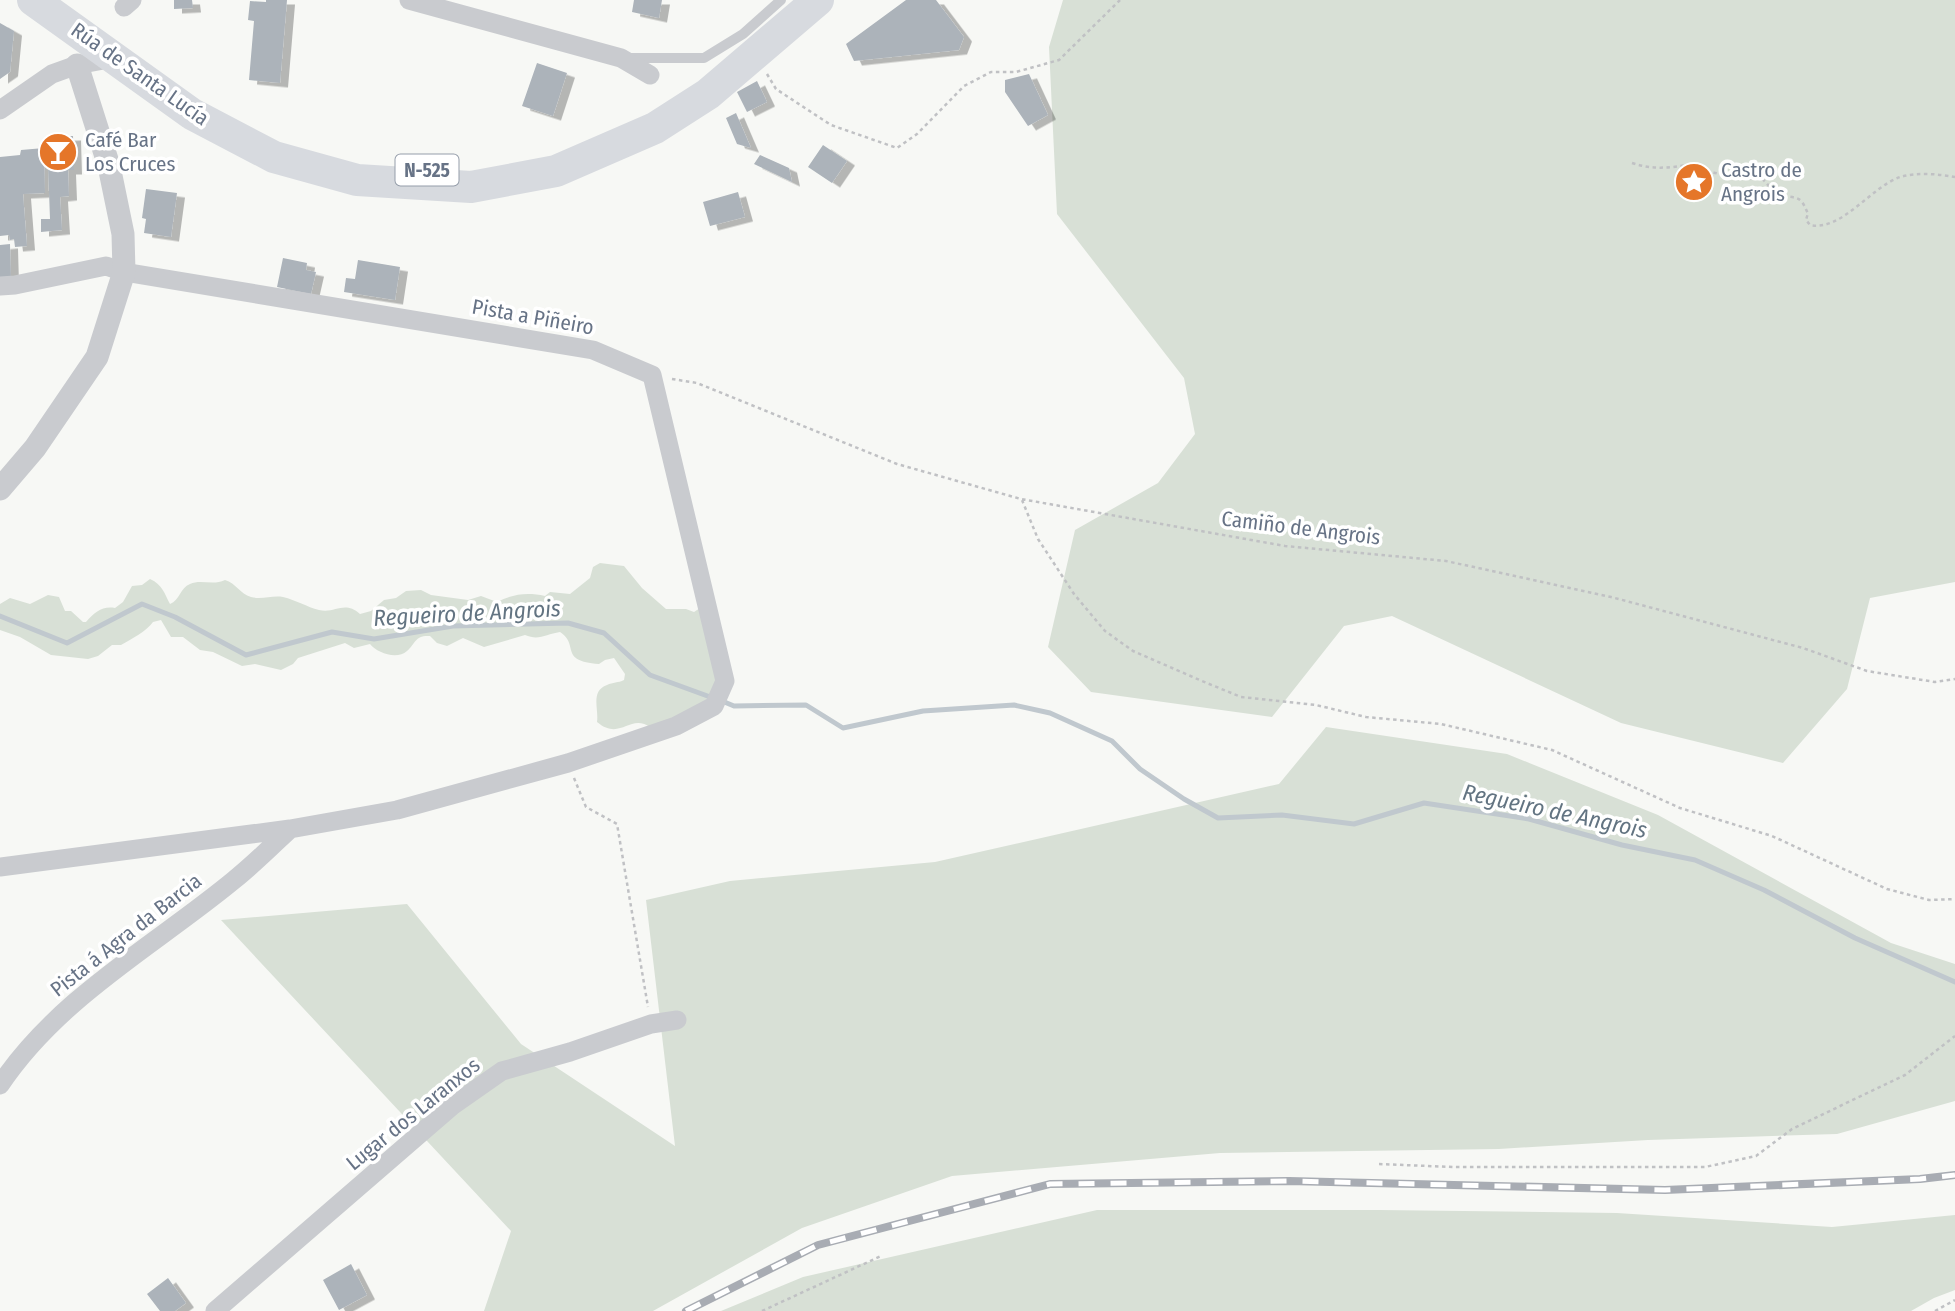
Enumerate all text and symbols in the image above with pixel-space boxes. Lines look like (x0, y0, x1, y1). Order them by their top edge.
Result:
street label: Rúa de Santa Lucía (66, 17, 214, 131)
place label: Café Bar Los Cruces (85, 127, 175, 177)
bar icon: Café Bar Los Cruces (37, 131, 79, 173)
road number: N-525 (396, 154, 458, 186)
place label: Castro de Angrois (1721, 157, 1802, 207)
place icon: Castro de Angrois (1673, 161, 1715, 203)
street label: Pista a Piñeiro (470, 293, 596, 341)
street label: Camiño de Angrois (1220, 505, 1382, 551)
water label: Regueiro de Angrois (373, 594, 562, 632)
water label: Regueiro de Angrois (1460, 778, 1650, 844)
street label: Pista á Agra da Barcia (45, 868, 207, 1002)
street label: Lugar dos Laranxos (341, 1052, 485, 1176)

